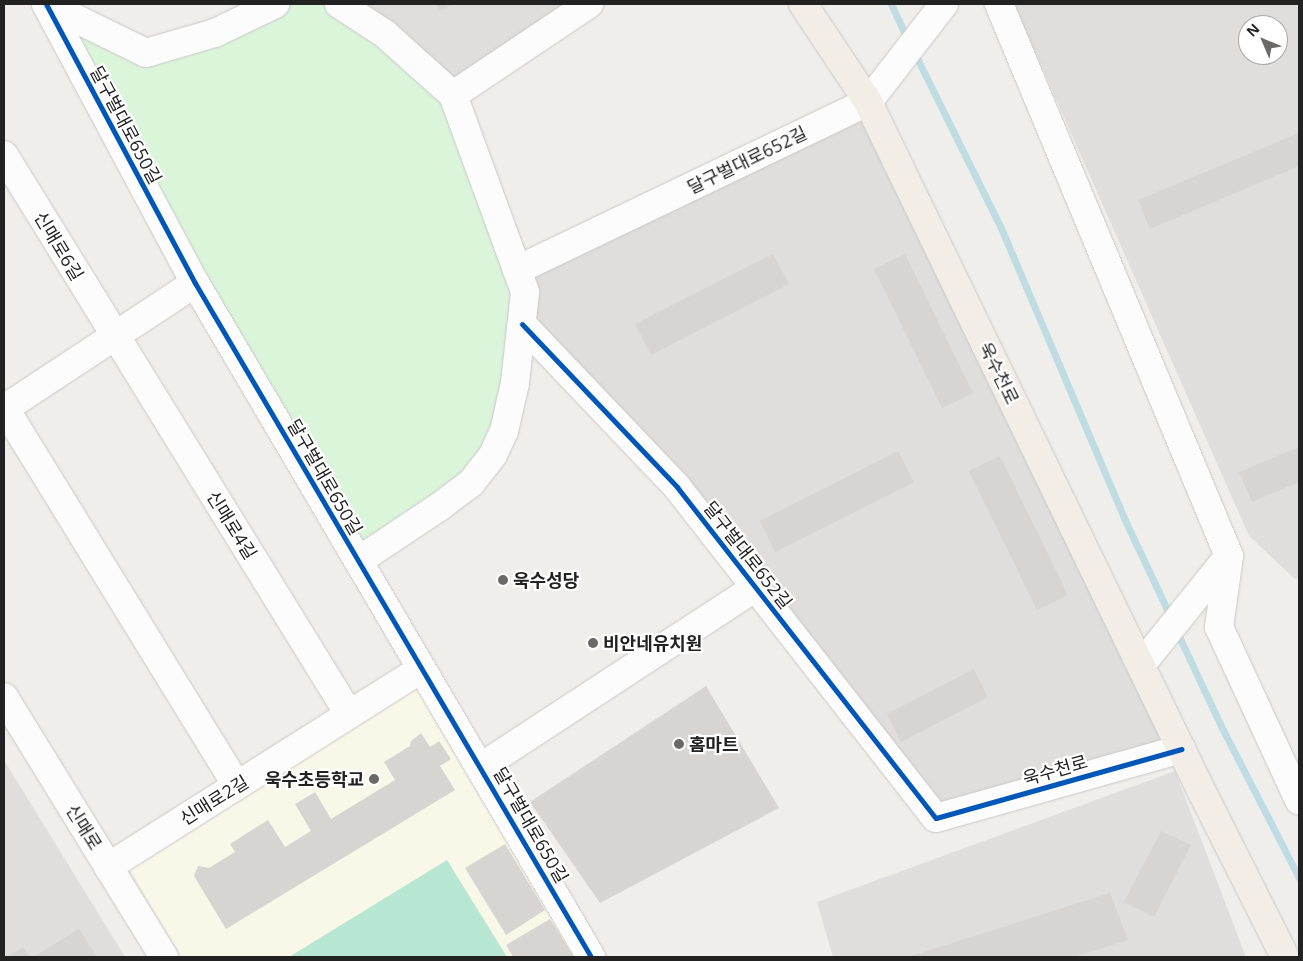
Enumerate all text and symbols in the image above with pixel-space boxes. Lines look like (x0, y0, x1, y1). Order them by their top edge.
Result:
north arrow (1238, 15, 1288, 65)
text: N (1242, 19, 1263, 40)
street label: 달구벌대로650길 (86, 62, 166, 188)
street label: 달구벌대로652길 (684, 122, 810, 198)
street label: 신매로6길 (30, 208, 88, 284)
street label: 욱수천로 (975, 338, 1023, 408)
street label: 달구벌대로650길 (283, 415, 367, 539)
street label: 신매로4길 (203, 487, 261, 563)
street label: 달구벌대로652길 (699, 497, 797, 613)
place label: 욱수성당 (513, 569, 579, 591)
marker: 욱수성당 (497, 574, 509, 586)
place label: 비안네유치원 (603, 632, 702, 654)
marker: 비안네유치원 (587, 637, 599, 649)
place label: 홈마트 (689, 733, 739, 755)
marker: 홈마트 (673, 738, 685, 750)
street label: 욱수천로 (1020, 750, 1090, 790)
street label: 달구벌대로650길 (489, 763, 573, 887)
place label: 욱수초등학교 (265, 768, 364, 790)
street label: 신매로2길 (176, 771, 252, 829)
marker: 욱수초등학교 (368, 773, 380, 785)
street label: 신매로 (62, 800, 106, 854)

